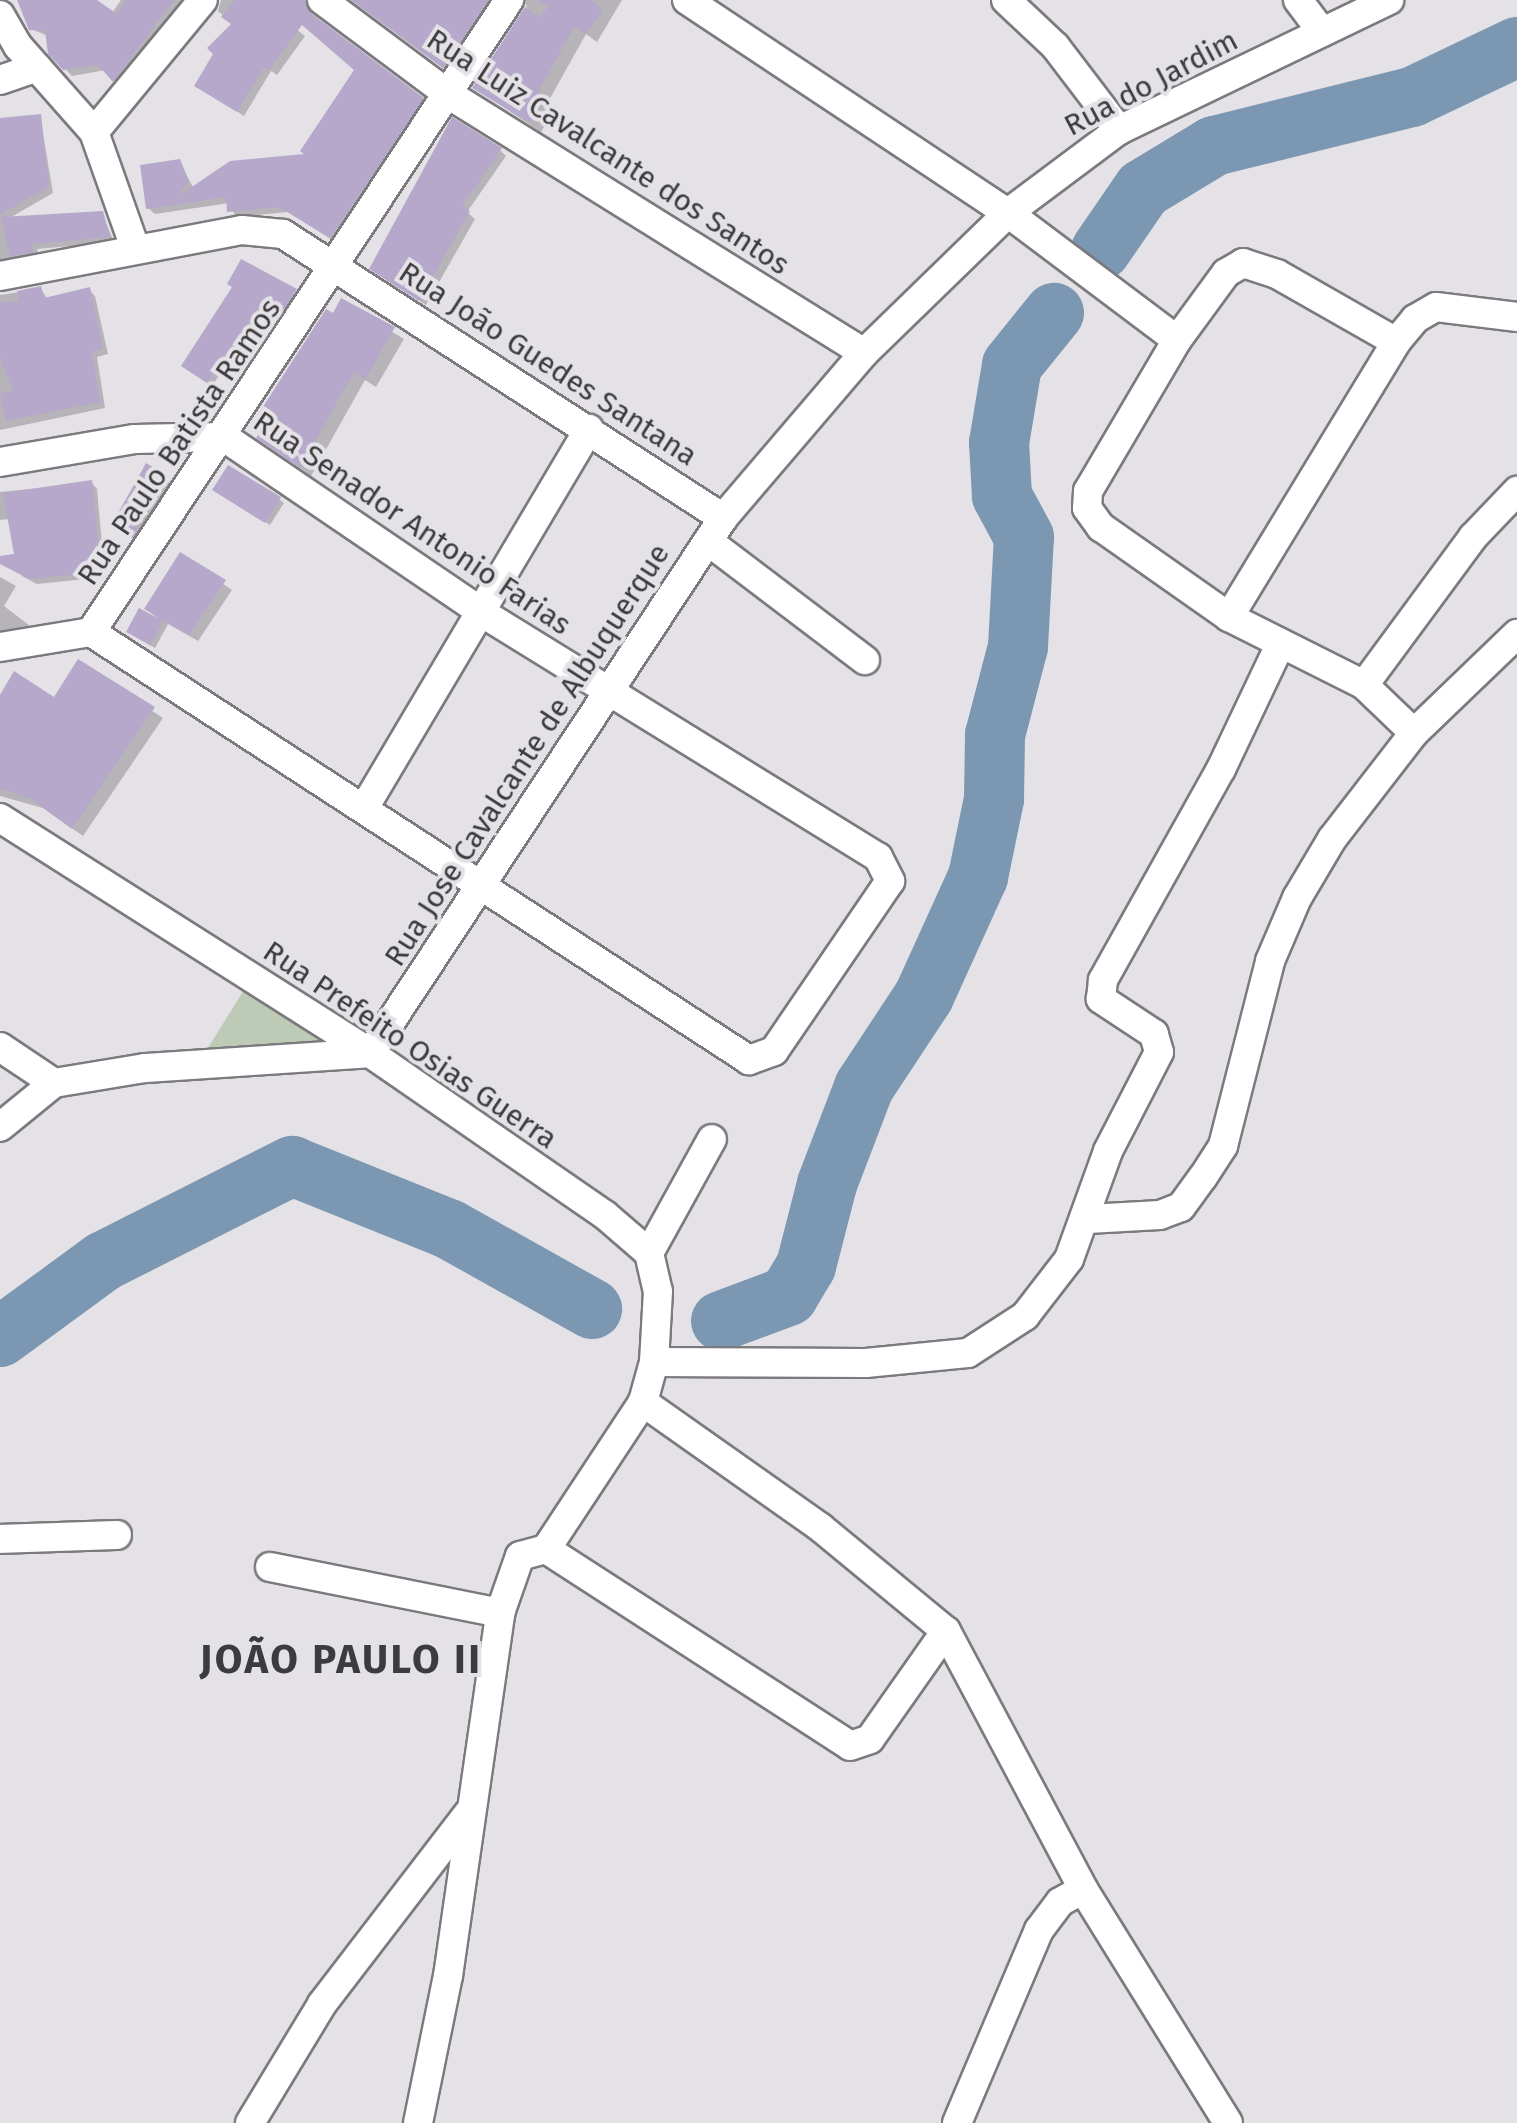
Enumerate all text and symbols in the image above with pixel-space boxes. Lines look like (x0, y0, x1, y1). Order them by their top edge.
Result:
street label: Rua Luiz Cavalcante dos Santos (420, 21, 796, 283)
street label: Rua do Jardim (1058, 22, 1244, 144)
street label: Rua João Guedes Santana (392, 254, 704, 474)
street label: Rua Paulo Batista Ramos (70, 292, 288, 592)
street label: Rua Senador Antonio Farias (247, 403, 577, 643)
street label: Rua Jose Cavalcante de Albuquerque (377, 537, 677, 973)
street label: Rua Prefeito Osias Guerra (256, 933, 564, 1157)
district label: JOÃO PAULO II (200, 1636, 482, 1684)

